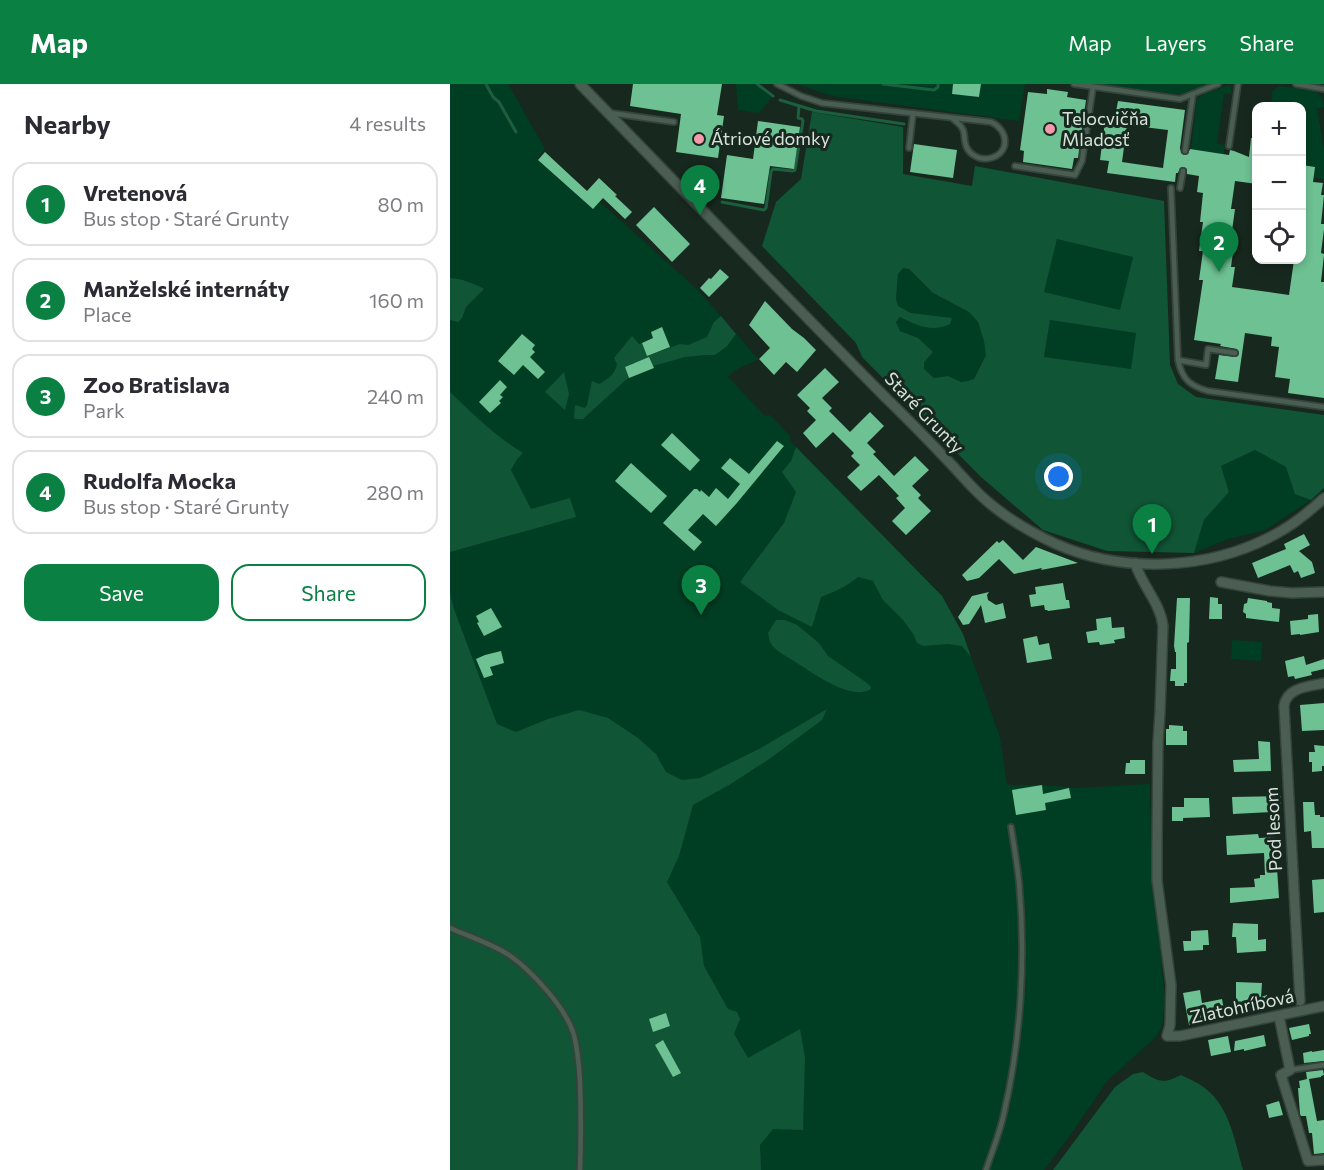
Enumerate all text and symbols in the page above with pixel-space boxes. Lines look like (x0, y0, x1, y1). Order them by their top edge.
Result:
text: Map (30, 25, 88, 59)
text: Map (1068, 30, 1112, 55)
text: Layers (1145, 30, 1207, 55)
text: Share (1240, 30, 1294, 55)
map controls (1252, 102, 1306, 264)
button: + (1252, 102, 1306, 156)
place label: Telocvičňa Mladosť (1062, 107, 1148, 150)
text: Nearby (24, 108, 111, 139)
text: 4 results (349, 111, 426, 135)
marker: Telocvičňa Mladosť (1043, 122, 1057, 136)
place label: Átriové domky (711, 127, 830, 149)
marker: Átriové domky (692, 132, 706, 146)
button: − (1252, 156, 1306, 210)
pin: 4 (680, 166, 720, 215)
text: Vretenová (83, 179, 187, 206)
text: 1 (41, 192, 50, 216)
text: 80 m (378, 192, 424, 216)
text: Bus stop · Staré Grunty (83, 206, 289, 230)
button: locate (1252, 210, 1306, 264)
pin: 2 (1200, 222, 1238, 272)
text: Manželské internáty (83, 275, 290, 302)
text: 2 (40, 288, 51, 312)
text: 160 m (369, 288, 424, 312)
text: Place (83, 302, 132, 326)
street label: Staré Grunty (881, 367, 969, 458)
text: Zoo Bratislava (83, 371, 230, 398)
text: 3 (40, 384, 51, 408)
text: 240 m (367, 384, 424, 408)
text: Park (83, 398, 125, 422)
your location (1044, 462, 1073, 491)
text: Rudolfa Mocka (83, 467, 236, 494)
text: 4 (39, 480, 52, 504)
text: 280 m (366, 480, 424, 504)
text: Bus stop · Staré Grunty (83, 494, 289, 518)
pin: 1 (1132, 504, 1172, 554)
button: Save (24, 564, 219, 621)
button: Share (231, 564, 426, 621)
pin: 3 (682, 566, 720, 615)
street label: Pod lesom (1260, 786, 1286, 872)
street label: Zlatohríbová (1188, 984, 1296, 1028)

